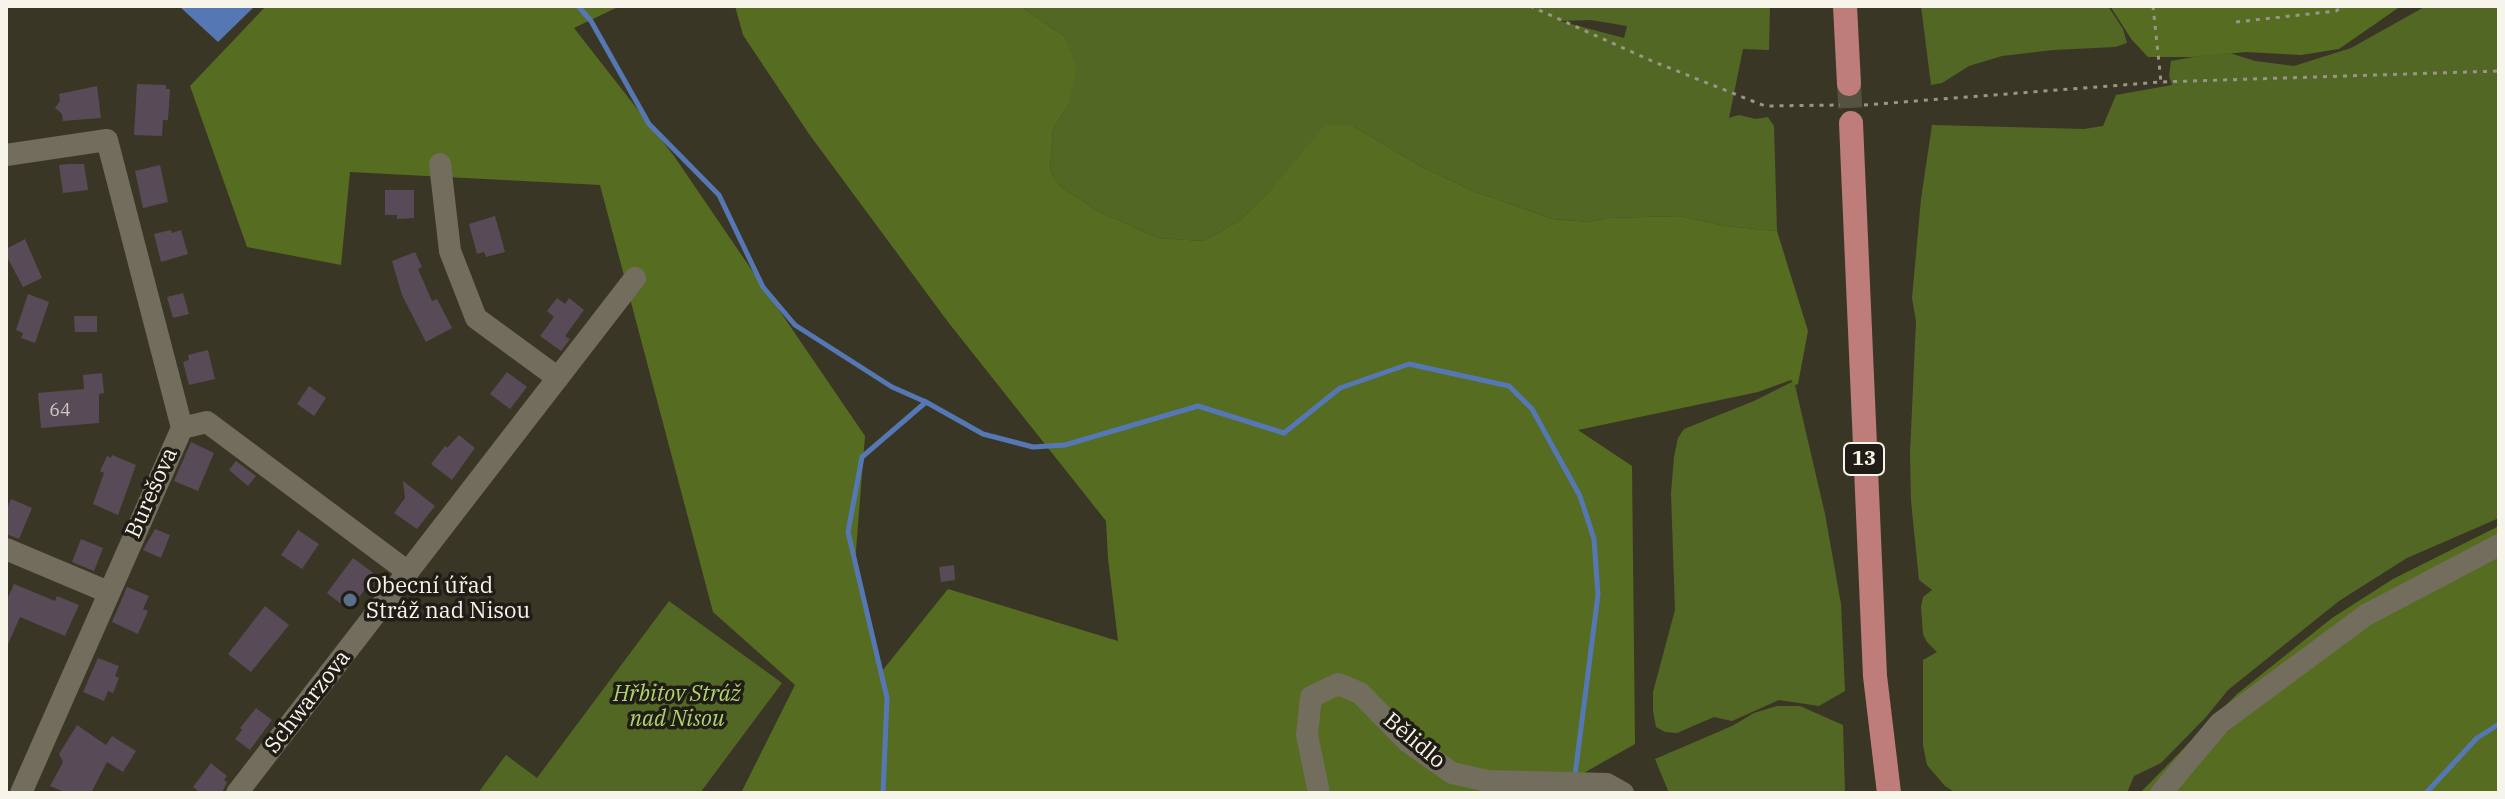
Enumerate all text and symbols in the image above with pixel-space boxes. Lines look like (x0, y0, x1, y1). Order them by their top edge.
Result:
house number: 64 (49, 400, 71, 422)
road number: 13 (1844, 443, 1884, 475)
street label: Burešova (120, 444, 184, 542)
place label: Obecní úřad Stráž nad Nisou (366, 574, 530, 626)
marker: Obecní úřad Stráž nad Nisou (341, 591, 359, 609)
street label: Schwarzova (260, 645, 356, 759)
park label: Hřbitov Stráž nad Nisou (613, 682, 741, 734)
street label: Bělidlo (1378, 708, 1450, 774)

